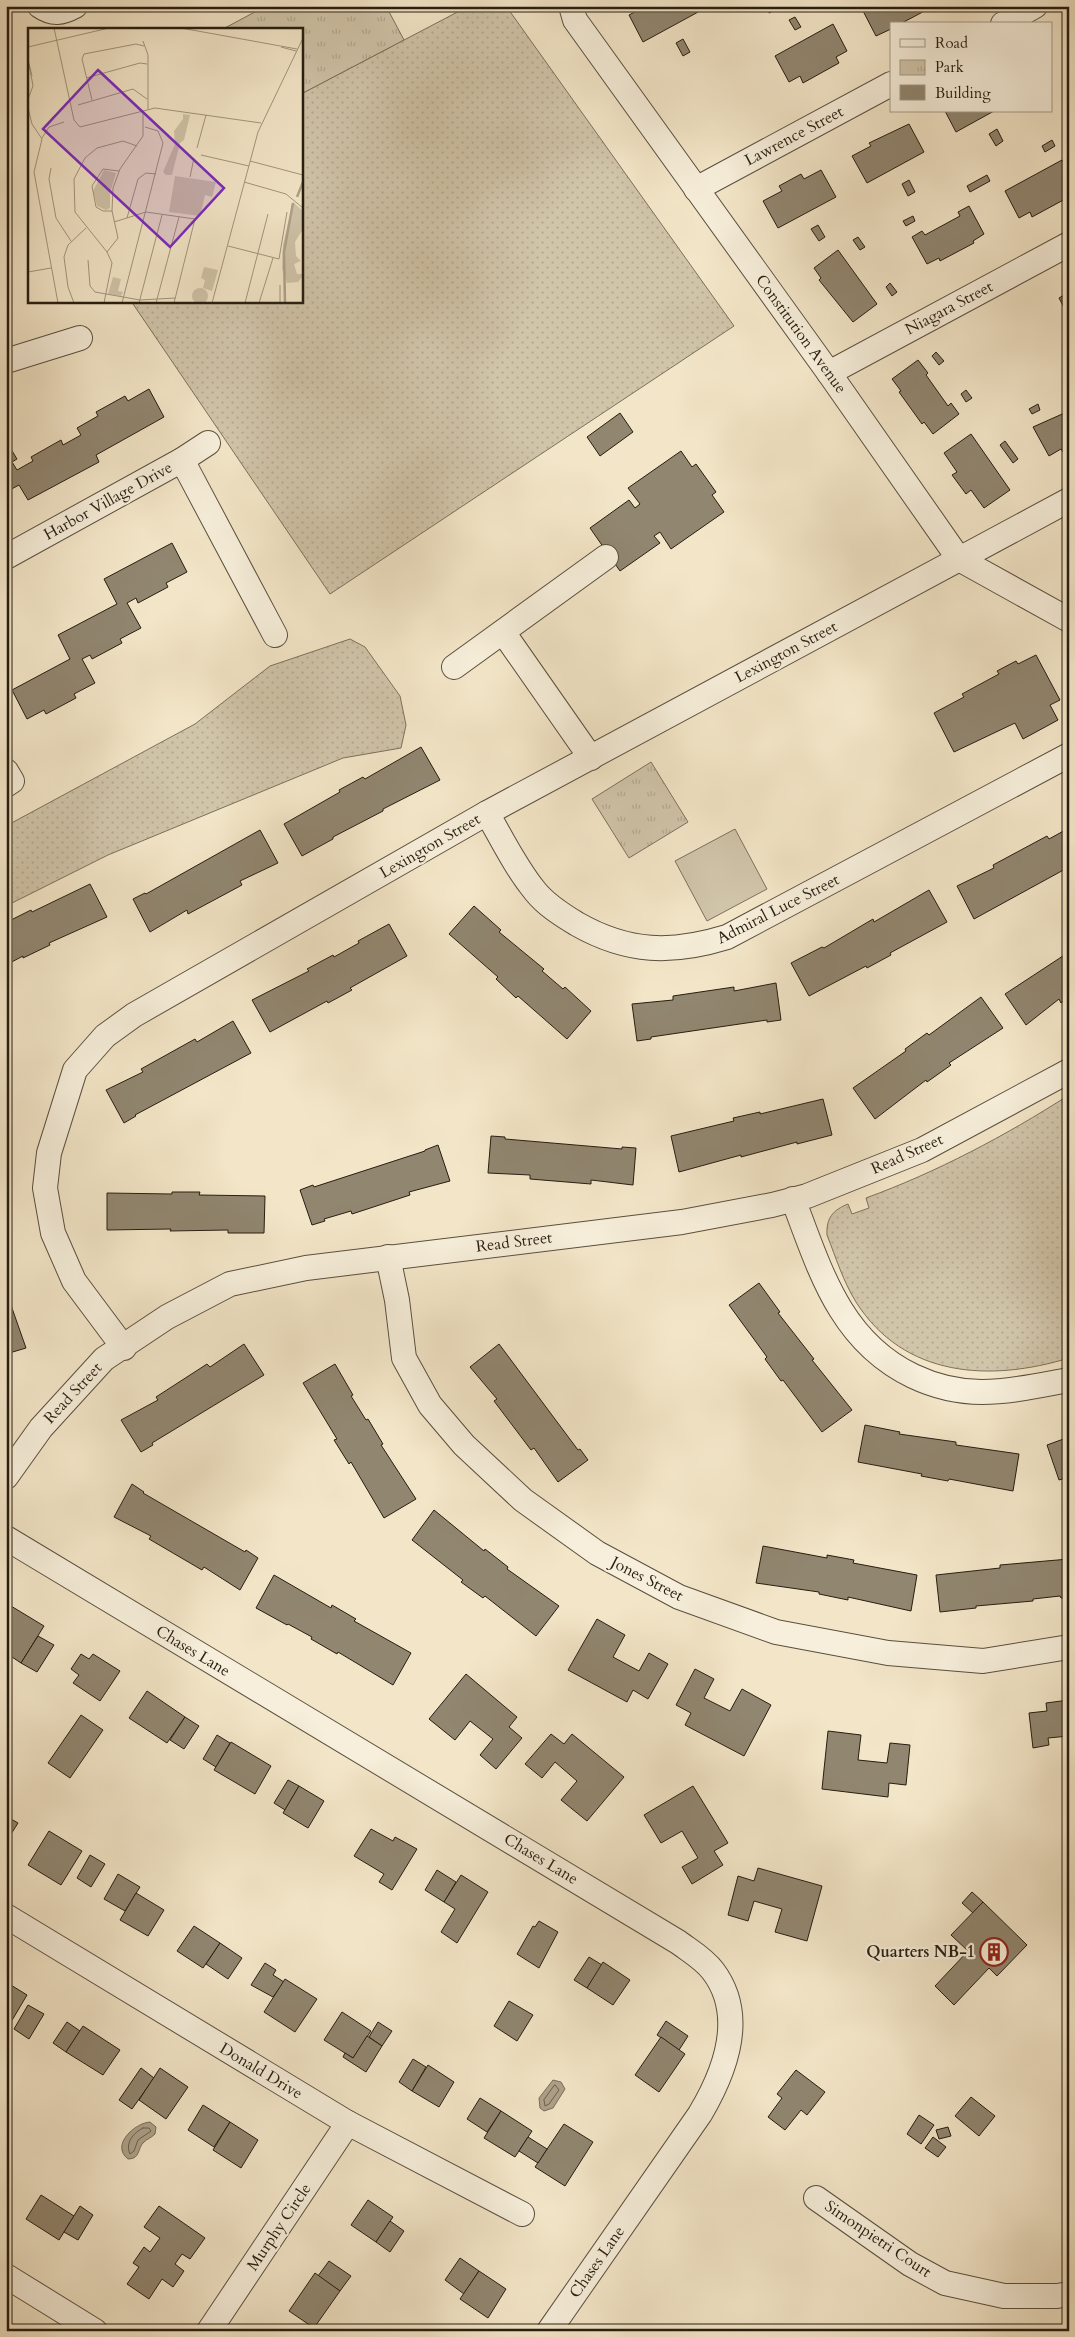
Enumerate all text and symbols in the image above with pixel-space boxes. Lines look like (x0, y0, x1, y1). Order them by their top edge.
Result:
legend (890, 22, 1052, 112)
inset map (28, 28, 302, 302)
text: Road (935, 33, 968, 53)
text: Park (935, 57, 964, 77)
text: Building (935, 83, 991, 103)
street label: Lawrence Street (741, 101, 847, 171)
street label: Constitution Avenue (750, 270, 852, 398)
street label: Niagara Street (901, 276, 997, 340)
street label: Harbor Village Drive (40, 456, 176, 546)
street label: Lexington Street (731, 616, 841, 688)
street label: Lexington Street (376, 808, 484, 884)
street label: Admiral Luce Street (713, 869, 843, 949)
street label: Read Street (868, 1128, 946, 1180)
street label: Read Street (475, 1226, 553, 1258)
street label: Read Street (39, 1357, 107, 1429)
street label: Jones Street (605, 1550, 687, 1607)
street label: Chases Lane (152, 1620, 234, 1682)
street label: Chases Lane (500, 1828, 582, 1890)
building icon: Quarters NB-1 (979, 1937, 1009, 1967)
place label: Quarters NB-1 (866, 1941, 975, 1963)
street label: Donald Drive (215, 2038, 307, 2104)
street label: Murphy Circle (242, 2179, 316, 2275)
street label: Simonpietri Court (820, 2195, 936, 2283)
street label: Chases Lane (564, 2222, 630, 2302)

